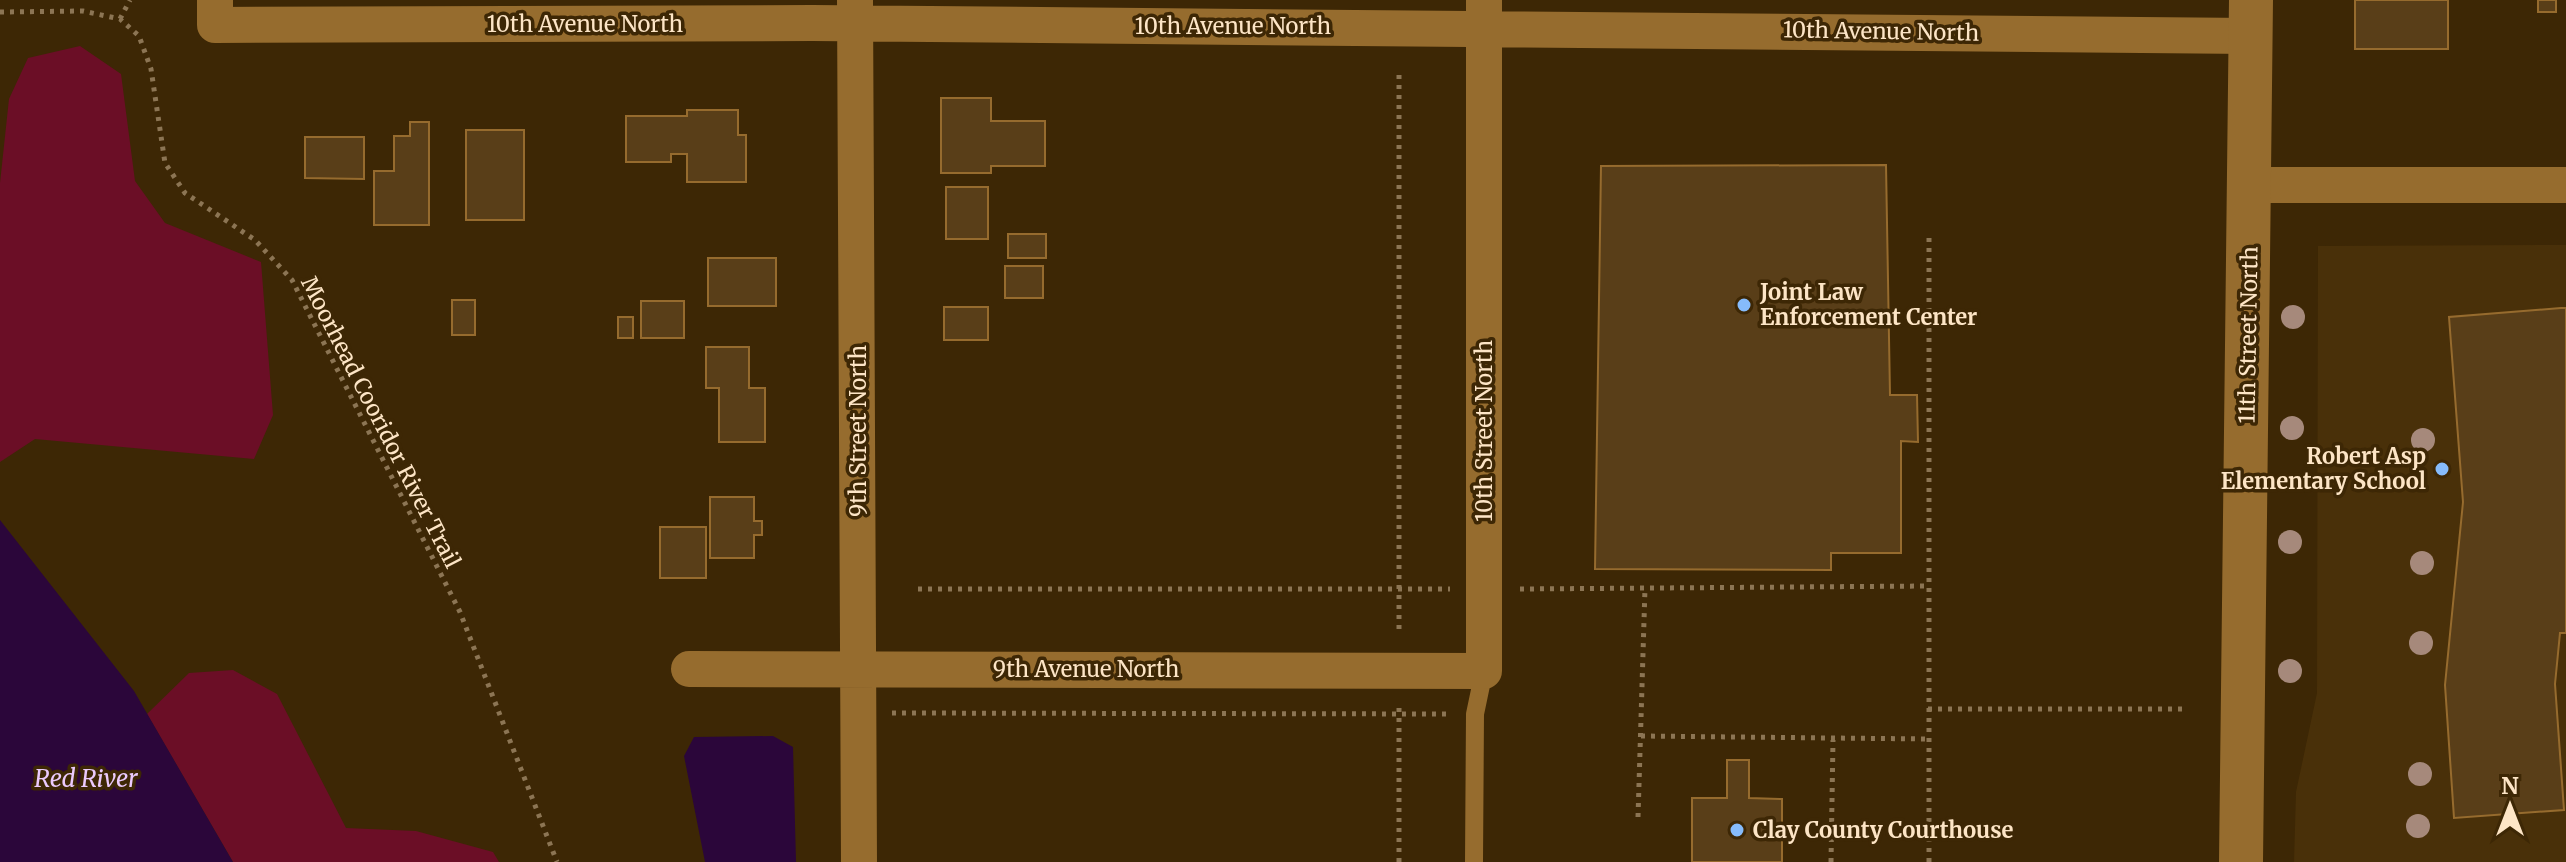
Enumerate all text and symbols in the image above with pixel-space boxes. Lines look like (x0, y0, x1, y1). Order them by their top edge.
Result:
street label: 10th Avenue North (487, 10, 684, 38)
street label: 10th Avenue North (1135, 12, 1332, 40)
street label: 10th Avenue North (1783, 15, 1980, 47)
street label: 11th Street North (2232, 246, 2264, 424)
street label: Moorhead Cooridor River Trail (295, 272, 467, 573)
place label: Joint Law Enforcement Center (1759, 278, 1977, 331)
marker: Joint Law Enforcement Center (1735, 296, 1753, 314)
street label: 10th Street North (1470, 340, 1498, 522)
street label: 9th Street North (844, 344, 872, 517)
place label: Robert Asp Elementary School (2221, 442, 2426, 495)
marker: Robert Asp Elementary School (2433, 460, 2451, 478)
street label: 9th Avenue North (993, 655, 1180, 683)
water label: Red River (34, 763, 139, 794)
north arrow (2470, 766, 2550, 846)
text: N (2501, 772, 2519, 800)
place label: Clay County Courthouse (1753, 816, 2014, 844)
marker: Clay County Courthouse (1728, 821, 1746, 839)

